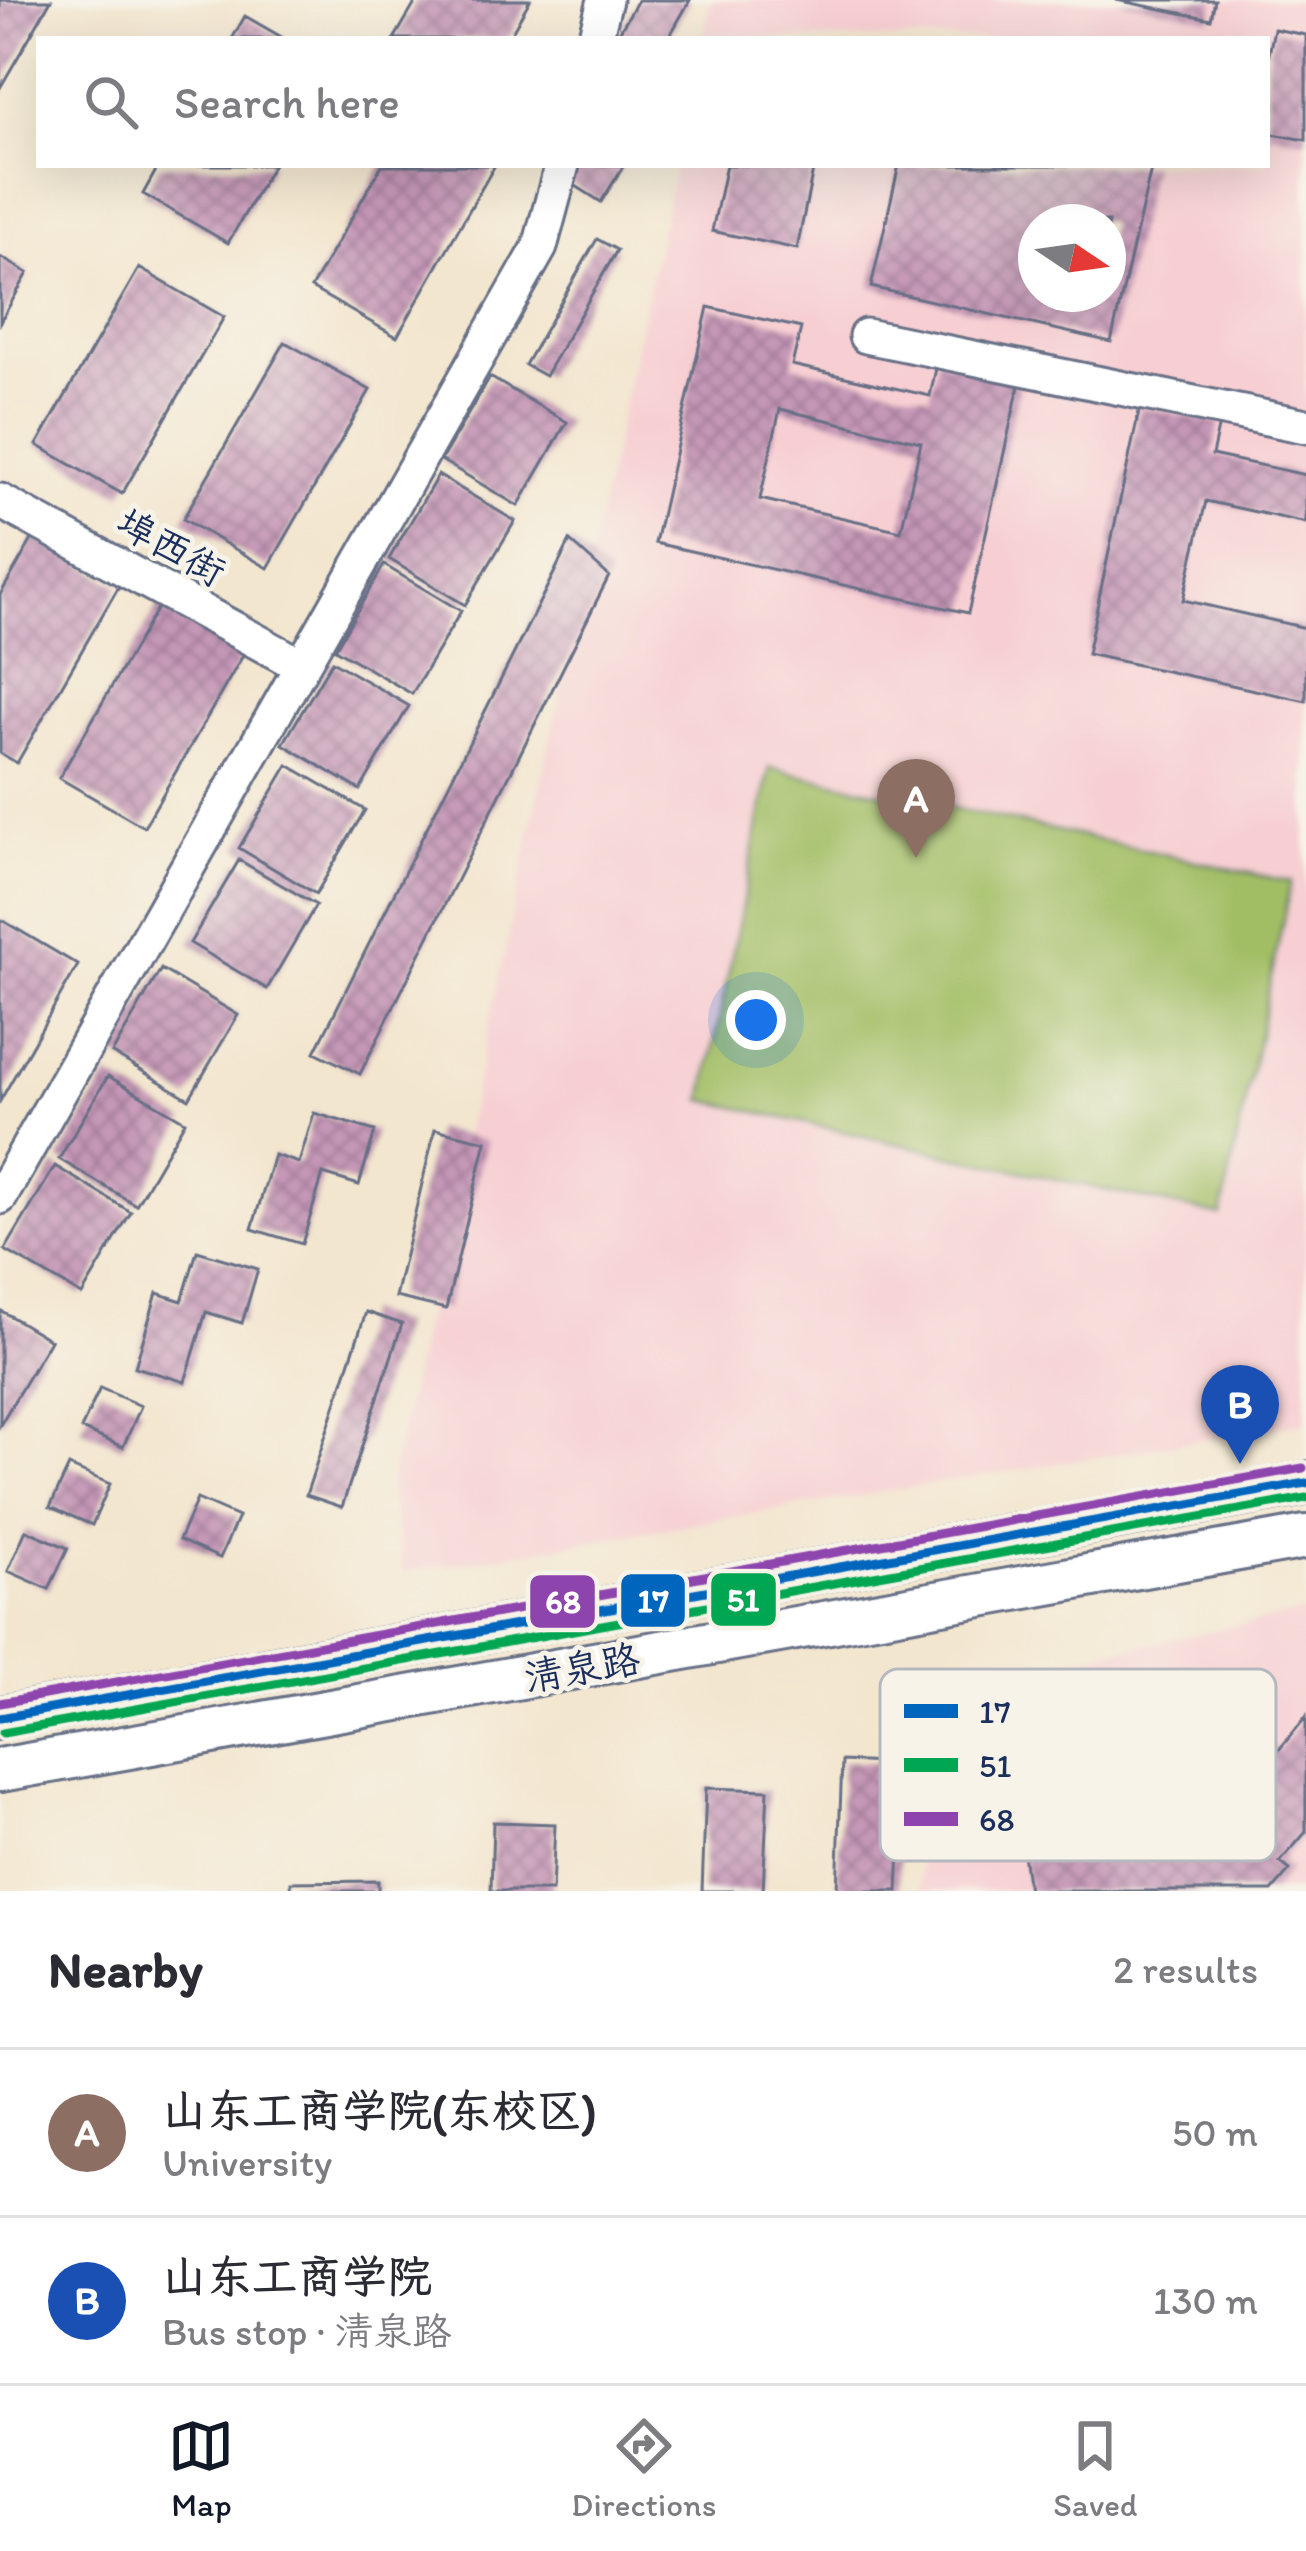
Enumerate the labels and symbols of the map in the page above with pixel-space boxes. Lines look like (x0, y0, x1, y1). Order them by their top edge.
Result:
north arrow (1018, 204, 1126, 312)
street label: 埠西街 (108, 498, 234, 596)
pin: A (877, 759, 955, 858)
your location (726, 990, 786, 1050)
pin: B (1201, 1365, 1279, 1464)
line badge: 51 (709, 1571, 778, 1628)
line badge: 17 (619, 1572, 687, 1629)
line badge: 68 (528, 1573, 597, 1630)
text: 51 (727, 1580, 760, 1619)
text: 17 (637, 1581, 669, 1620)
text: 68 (545, 1582, 581, 1621)
street label: 清泉路 (520, 1635, 644, 1701)
legend (880, 1669, 1276, 1861)
text: 17 (979, 1692, 1011, 1731)
text: 51 (979, 1746, 1012, 1785)
text: 68 (979, 1800, 1015, 1839)

